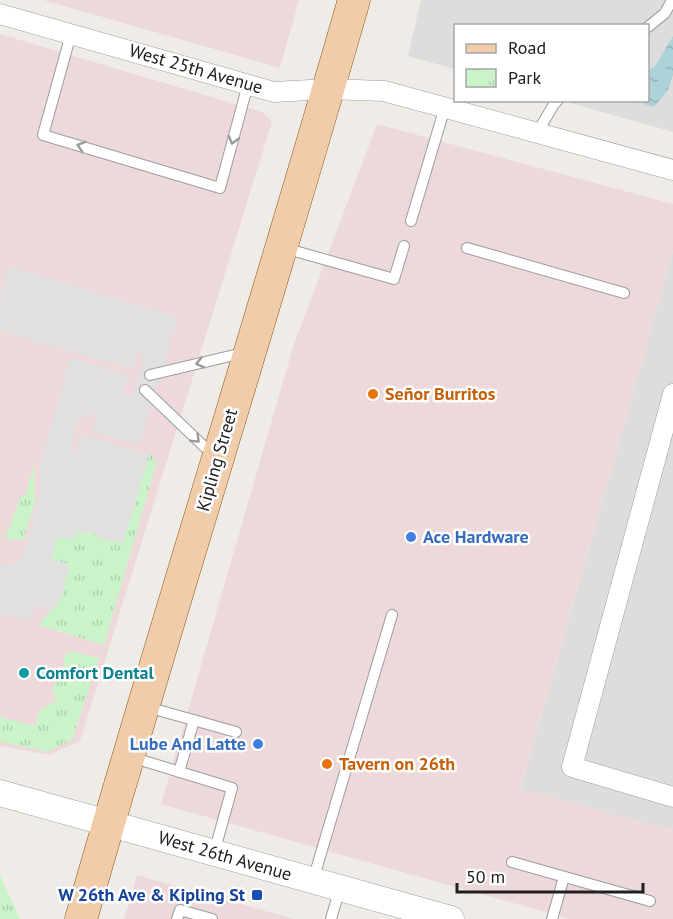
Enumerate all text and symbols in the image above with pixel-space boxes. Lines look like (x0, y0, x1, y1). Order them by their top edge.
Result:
legend (454, 24, 649, 102)
text: Road (508, 36, 546, 59)
street label: West 25th Avenue (127, 38, 266, 99)
text: Park (508, 66, 541, 89)
one-way arrow (228, 134, 240, 145)
one-way arrow (76, 141, 87, 153)
one-way arrow (195, 356, 205, 369)
place label: Señor Burritos (385, 382, 496, 405)
marker: Señor Burritos (366, 387, 380, 401)
street label: Kipling Street (191, 406, 242, 514)
one-way arrow (188, 432, 199, 443)
place label: Ace Hardware (423, 525, 529, 548)
marker: Ace Hardware (404, 530, 418, 544)
place label: Comfort Dental (36, 661, 154, 684)
marker: Comfort Dental (17, 666, 31, 680)
place label: Lube And Latte (130, 732, 246, 755)
marker: Lube And Latte (251, 737, 265, 751)
place label: Tavern on 26th (339, 752, 455, 775)
marker: Tavern on 26th (320, 757, 334, 771)
street label: West 26th Avenue (156, 825, 295, 886)
scale bar (457, 856, 643, 894)
text: 50 m (466, 865, 505, 888)
place label: W 26th Ave & Kipling St (58, 883, 246, 906)
marker: W 26th Ave & Kipling St (250, 888, 264, 902)

